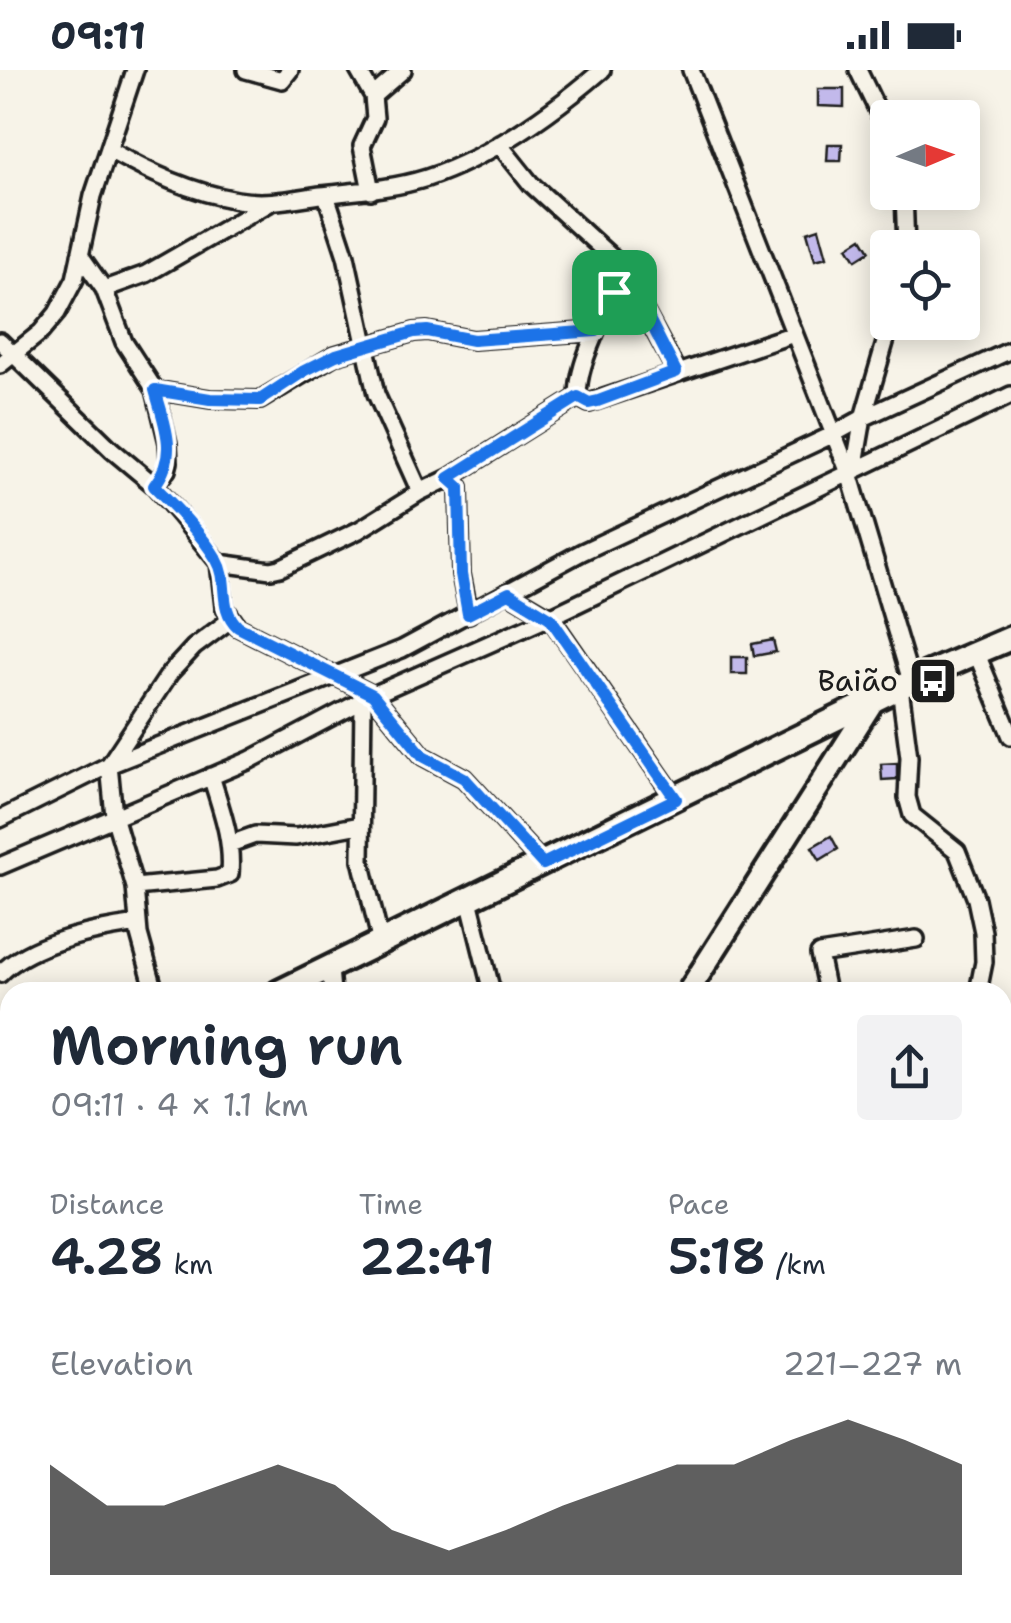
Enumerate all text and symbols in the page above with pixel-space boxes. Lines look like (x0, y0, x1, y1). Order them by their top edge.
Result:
text: 09:11 (50, 10, 146, 61)
north arrow (870, 100, 980, 210)
map controls (870, 100, 980, 340)
button: locate (870, 230, 980, 340)
pin (572, 250, 657, 335)
icon: arrive (587, 265, 642, 320)
bus stop icon: Baião (907, 655, 959, 707)
place label: Baião (817, 660, 898, 701)
text: Morning run (50, 1008, 403, 1082)
button: share (857, 1015, 962, 1120)
text: 09:11 · 4 × 1.1 km (50, 1083, 309, 1126)
text: Distance (50, 1185, 165, 1223)
text: Time (359, 1185, 423, 1223)
text: Pace (668, 1185, 730, 1223)
text: 4.28 (50, 1223, 164, 1290)
text: 22:41 (359, 1223, 495, 1290)
text: 5:18 (668, 1223, 766, 1290)
text: km (164, 1245, 213, 1283)
text: /km (766, 1245, 826, 1283)
text: Elevation (50, 1342, 193, 1385)
text: 221–227 m (783, 1342, 962, 1385)

